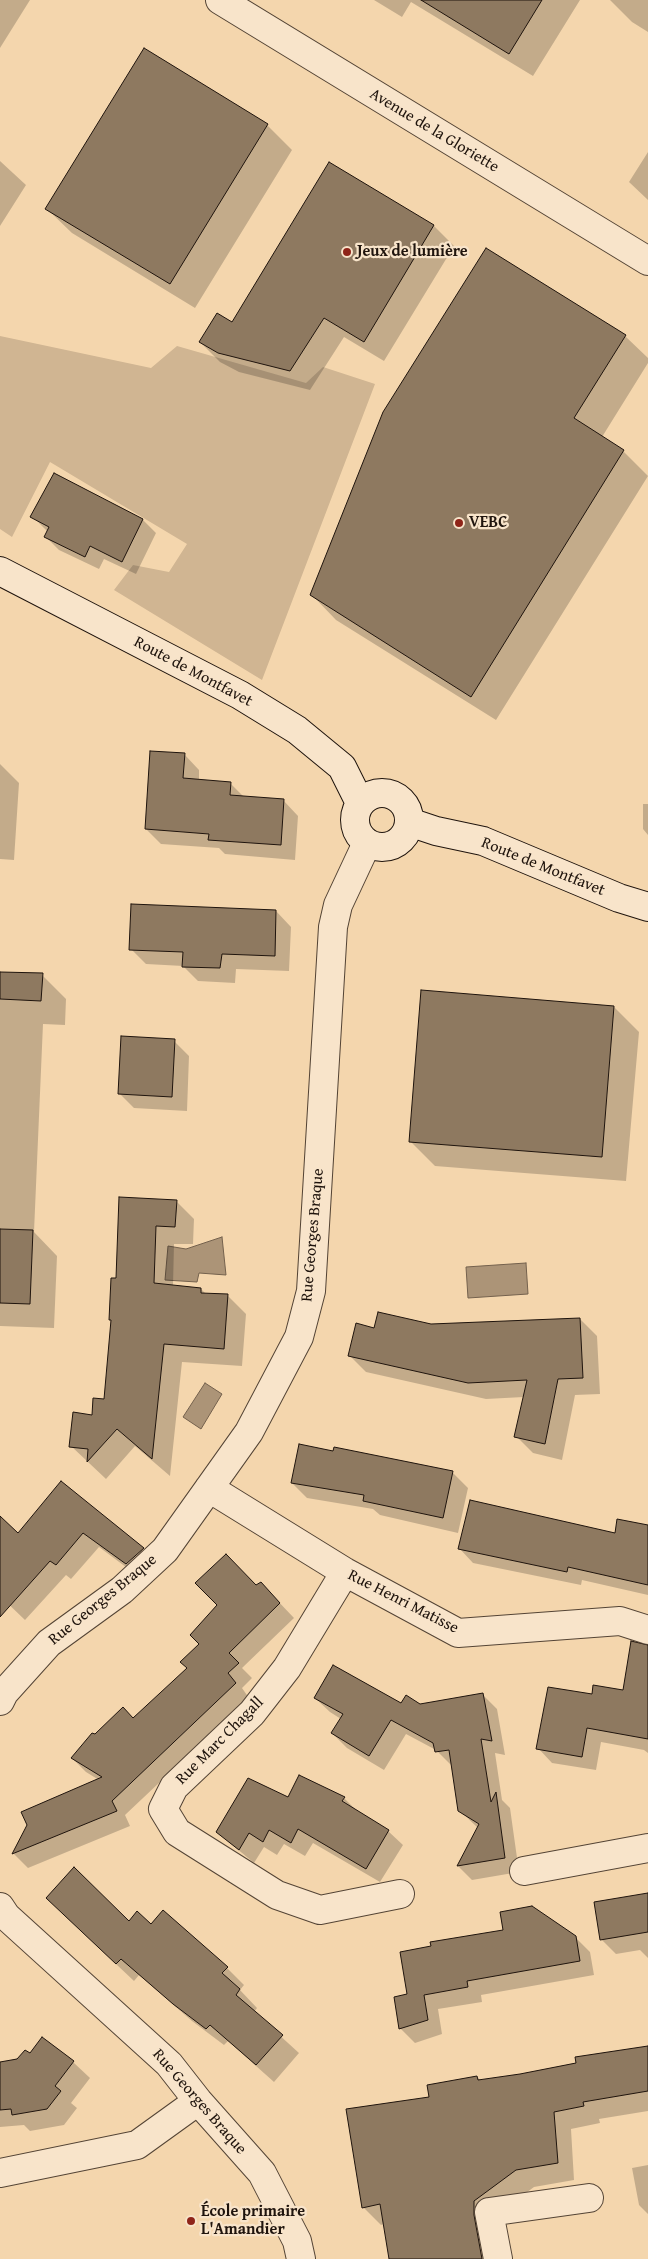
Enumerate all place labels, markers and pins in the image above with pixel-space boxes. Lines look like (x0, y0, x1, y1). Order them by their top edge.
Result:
place label: Jeux de lumière (357, 242, 468, 262)
marker: Jeux de lumière (341, 246, 353, 258)
place label: VEBC (469, 513, 507, 533)
marker: VEBC (453, 517, 465, 529)
place label: École primaire L'Amandier (201, 2202, 305, 2240)
marker: École primaire L'Amandier (185, 2215, 197, 2227)

